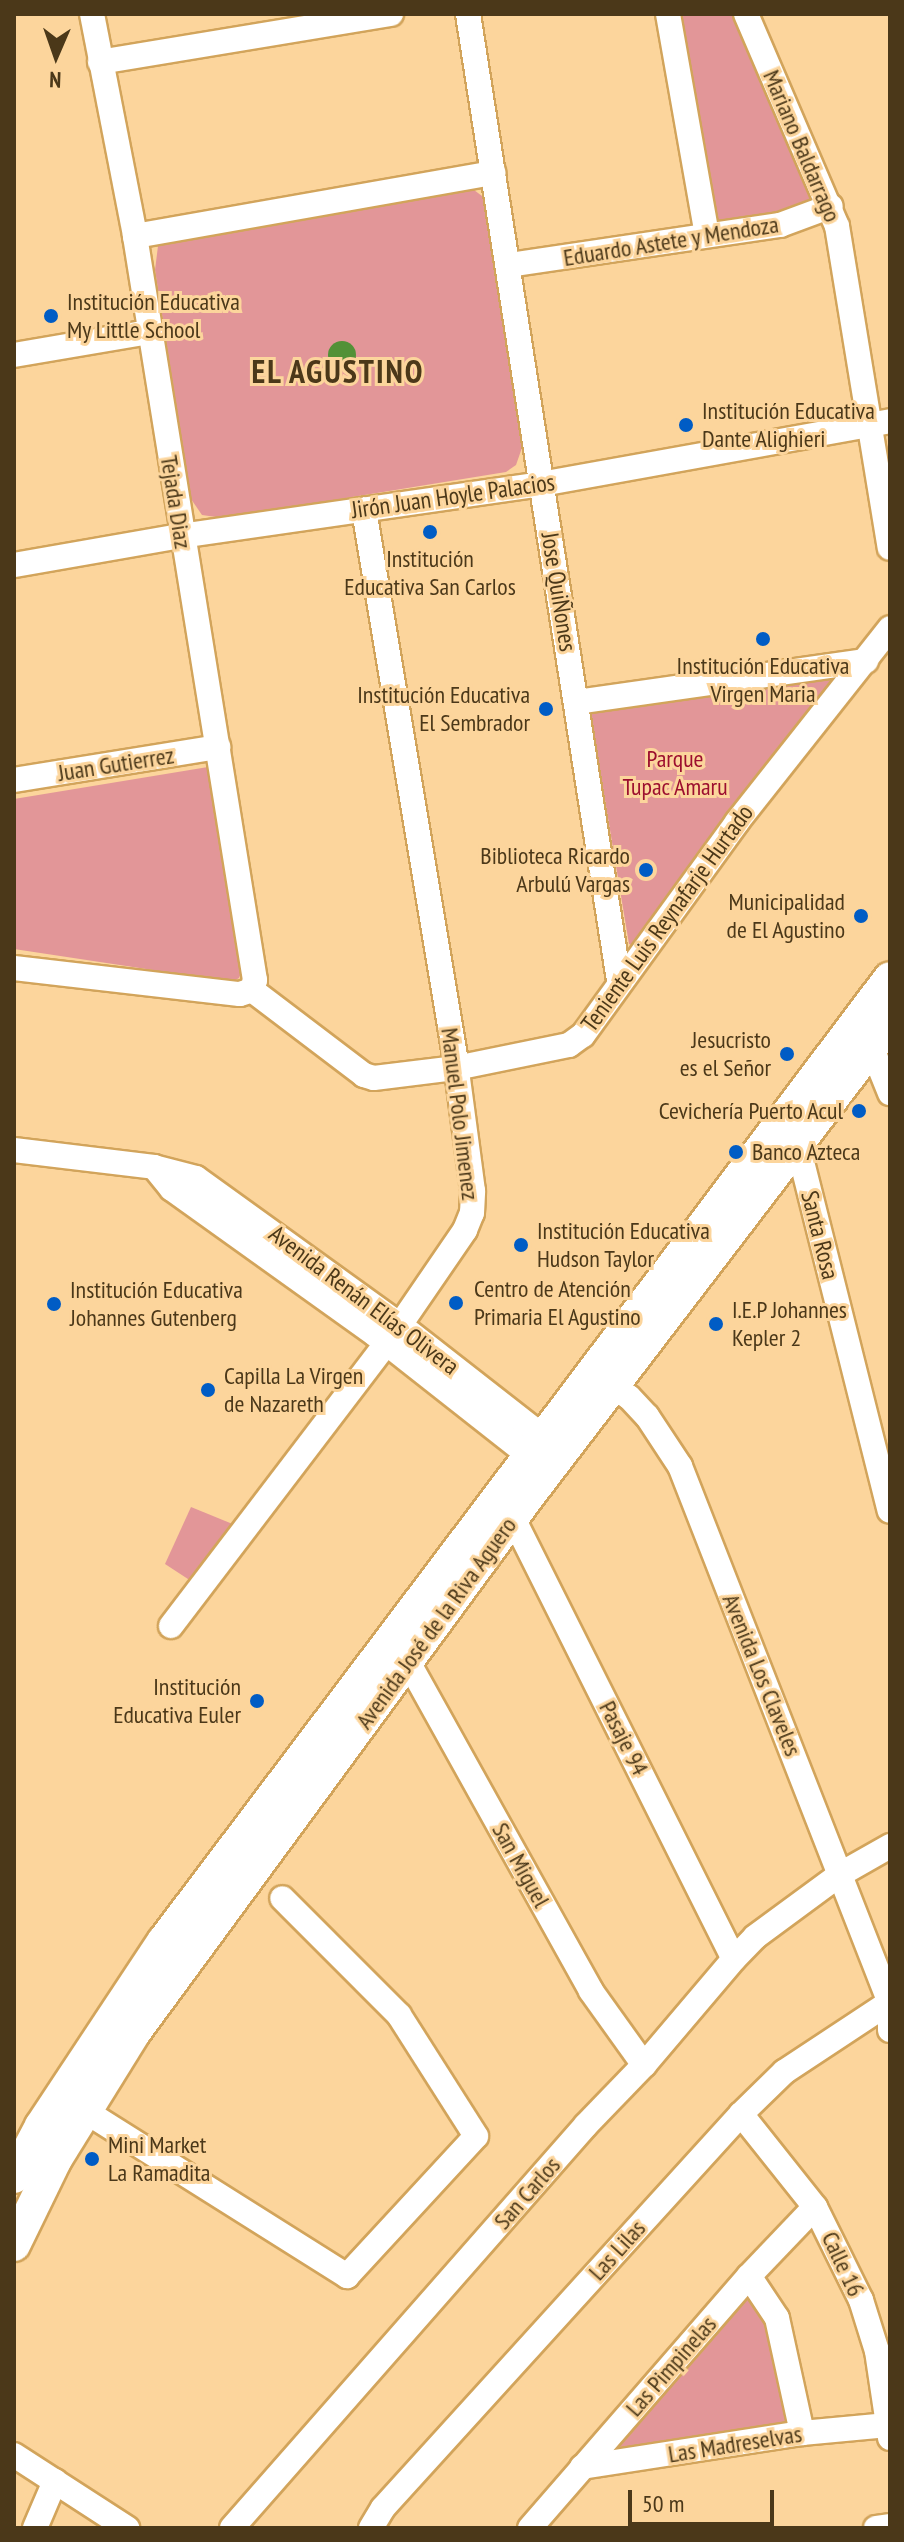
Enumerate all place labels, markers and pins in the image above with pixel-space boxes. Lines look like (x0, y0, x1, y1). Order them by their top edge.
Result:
place label: Institución Educativa My Little School (67, 288, 240, 344)
marker: Institución Educativa My Little School (42, 307, 60, 325)
place label: Institución Educativa Dante Alighieri (702, 397, 875, 453)
marker: Institución Educativa Dante Alighieri (677, 416, 695, 434)
marker: Institución Educativa San Carlos (421, 523, 439, 541)
place label: Institución Educativa San Carlos (344, 545, 516, 601)
marker: Institución Educativa Virgen Maria (754, 630, 772, 648)
place label: Institución Educativa Virgen Maria (677, 652, 849, 708)
place label: Institución Educativa El Sembrador (357, 681, 530, 737)
marker: Institución Educativa El Sembrador (537, 700, 555, 718)
place label: Biblioteca Ricardo Arbulú Vargas (480, 842, 630, 898)
marker: Biblioteca Ricardo Arbulú Vargas (637, 861, 655, 879)
place label: Municipalidad de El Agustino (726, 888, 845, 944)
marker: Municipalidad de El Agustino (852, 907, 870, 925)
place label: Jesucristo es el Señor (680, 1026, 771, 1082)
marker: Jesucristo es el Señor (778, 1045, 796, 1063)
place label: Cevichería Puerto Acul (658, 1097, 843, 1125)
marker: Cevichería Puerto Acul (850, 1102, 868, 1120)
place label: Banco Azteca (752, 1138, 861, 1166)
marker: Banco Azteca (727, 1143, 745, 1161)
place label: Institución Educativa Hudson Taylor (537, 1217, 710, 1273)
marker: Institución Educativa Hudson Taylor (512, 1236, 530, 1254)
place label: Centro de Atención Primaria El Agustino (474, 1275, 641, 1331)
place label: Institución Educativa Johannes Gutenberg (70, 1276, 243, 1332)
marker: Centro de Atención Primaria El Agustino (445, 1292, 467, 1314)
marker: Institución Educativa Johannes Gutenberg (45, 1295, 63, 1313)
place label: I.E.P Johannes Kepler 2 (732, 1296, 848, 1352)
marker: I.E.P Johannes Kepler 2 (707, 1315, 725, 1333)
place label: Capilla La Virgen de Nazareth (224, 1362, 364, 1418)
marker: Capilla La Virgen de Nazareth (199, 1381, 217, 1399)
place label: Institución Educativa Euler (113, 1673, 241, 1729)
marker: Institución Educativa Euler (248, 1692, 266, 1710)
place label: Mini Market La Ramadita (108, 2131, 210, 2187)
marker: Mini Market La Ramadita (83, 2150, 101, 2168)

